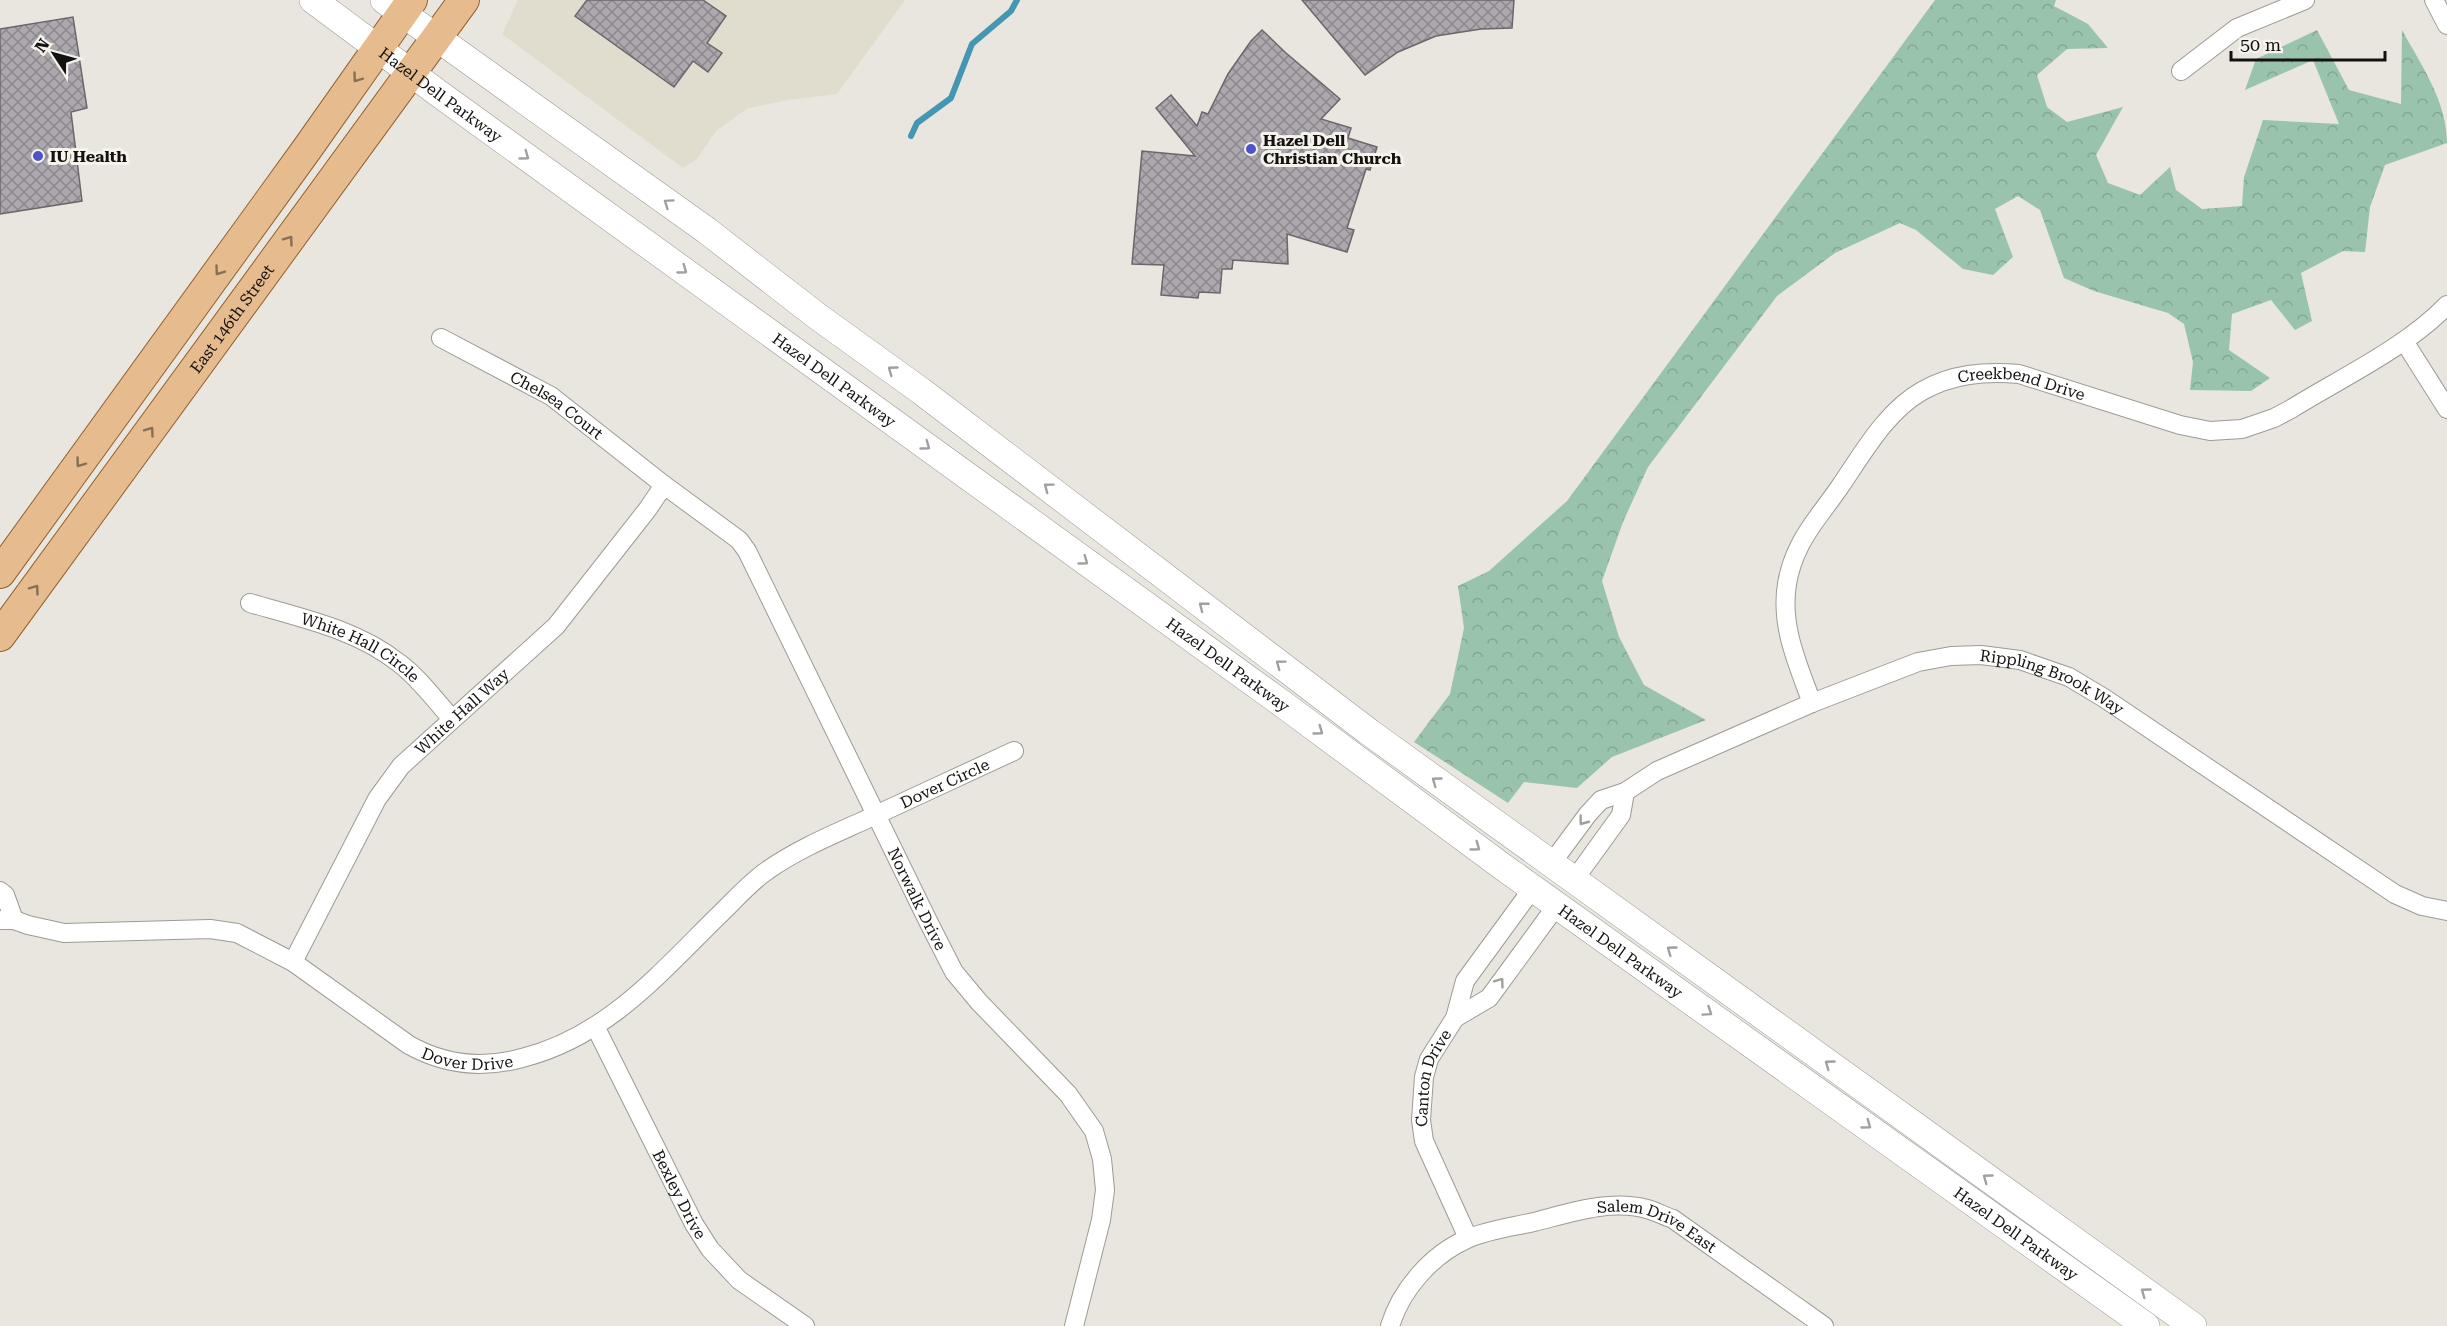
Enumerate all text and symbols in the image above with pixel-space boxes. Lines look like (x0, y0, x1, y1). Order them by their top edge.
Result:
north arrow (24, 24, 84, 84)
scale bar (2231, 24, 2386, 62)
text: 50 m (2240, 34, 2281, 55)
text: N (31, 35, 54, 56)
street label: Hazel Dell Parkway (375, 44, 506, 147)
one-way arrow (354, 72, 365, 83)
place label: Hazel Dell Christian Church (1263, 131, 1402, 168)
marker: Hazel Dell Christian Church (1244, 142, 1258, 156)
place label: IU Health (50, 147, 127, 166)
marker: IU Health (31, 149, 45, 163)
one-way arrow (518, 149, 529, 160)
one-way arrow (664, 199, 675, 210)
one-way arrow (282, 235, 293, 246)
street label: East 146th Street (186, 261, 278, 377)
one-way arrow (676, 263, 687, 274)
one-way arrow (215, 264, 226, 275)
street label: Hazel Dell Parkway (769, 329, 900, 431)
street label: Creekbend Drive (1956, 364, 2088, 404)
one-way arrow (887, 366, 898, 377)
street label: Chelsea Court (507, 367, 607, 443)
one-way arrow (142, 427, 153, 438)
one-way arrow (919, 439, 930, 450)
one-way arrow (76, 456, 87, 467)
one-way arrow (1043, 484, 1054, 495)
one-way arrow (1077, 553, 1088, 564)
one-way arrow (27, 584, 38, 595)
one-way arrow (1198, 602, 1209, 613)
street label: White Hall Circle (299, 609, 424, 686)
street label: Hazel Dell Parkway (1162, 614, 1294, 716)
street label: Rippling Brook Way (1979, 646, 2128, 719)
one-way arrow (1275, 660, 1286, 671)
street label: White Hall Way (411, 664, 513, 759)
one-way arrow (1313, 723, 1324, 734)
street label: Dover Circle (897, 755, 992, 812)
one-way arrow (1431, 777, 1442, 788)
one-way arrow (1579, 814, 1590, 825)
one-way arrow (1469, 840, 1480, 851)
street label: Norwalk Drive (884, 845, 950, 954)
street label: Hazel Dell Parkway (1555, 901, 1687, 1002)
one-way arrow (1666, 946, 1677, 957)
one-way arrow (1493, 978, 1504, 989)
one-way arrow (1701, 1005, 1712, 1016)
street label: Canton Drive (1411, 1026, 1456, 1128)
street label: Dover Drive (419, 1044, 515, 1074)
one-way arrow (1825, 1060, 1836, 1071)
one-way arrow (1860, 1118, 1871, 1129)
street label: Bexley Drive (648, 1147, 710, 1243)
one-way arrow (1983, 1174, 1994, 1185)
street label: Hazel Dell Parkway (1950, 1183, 2082, 1285)
street label: Salem Drive East (1596, 1196, 1720, 1257)
one-way arrow (2141, 1288, 2152, 1299)

